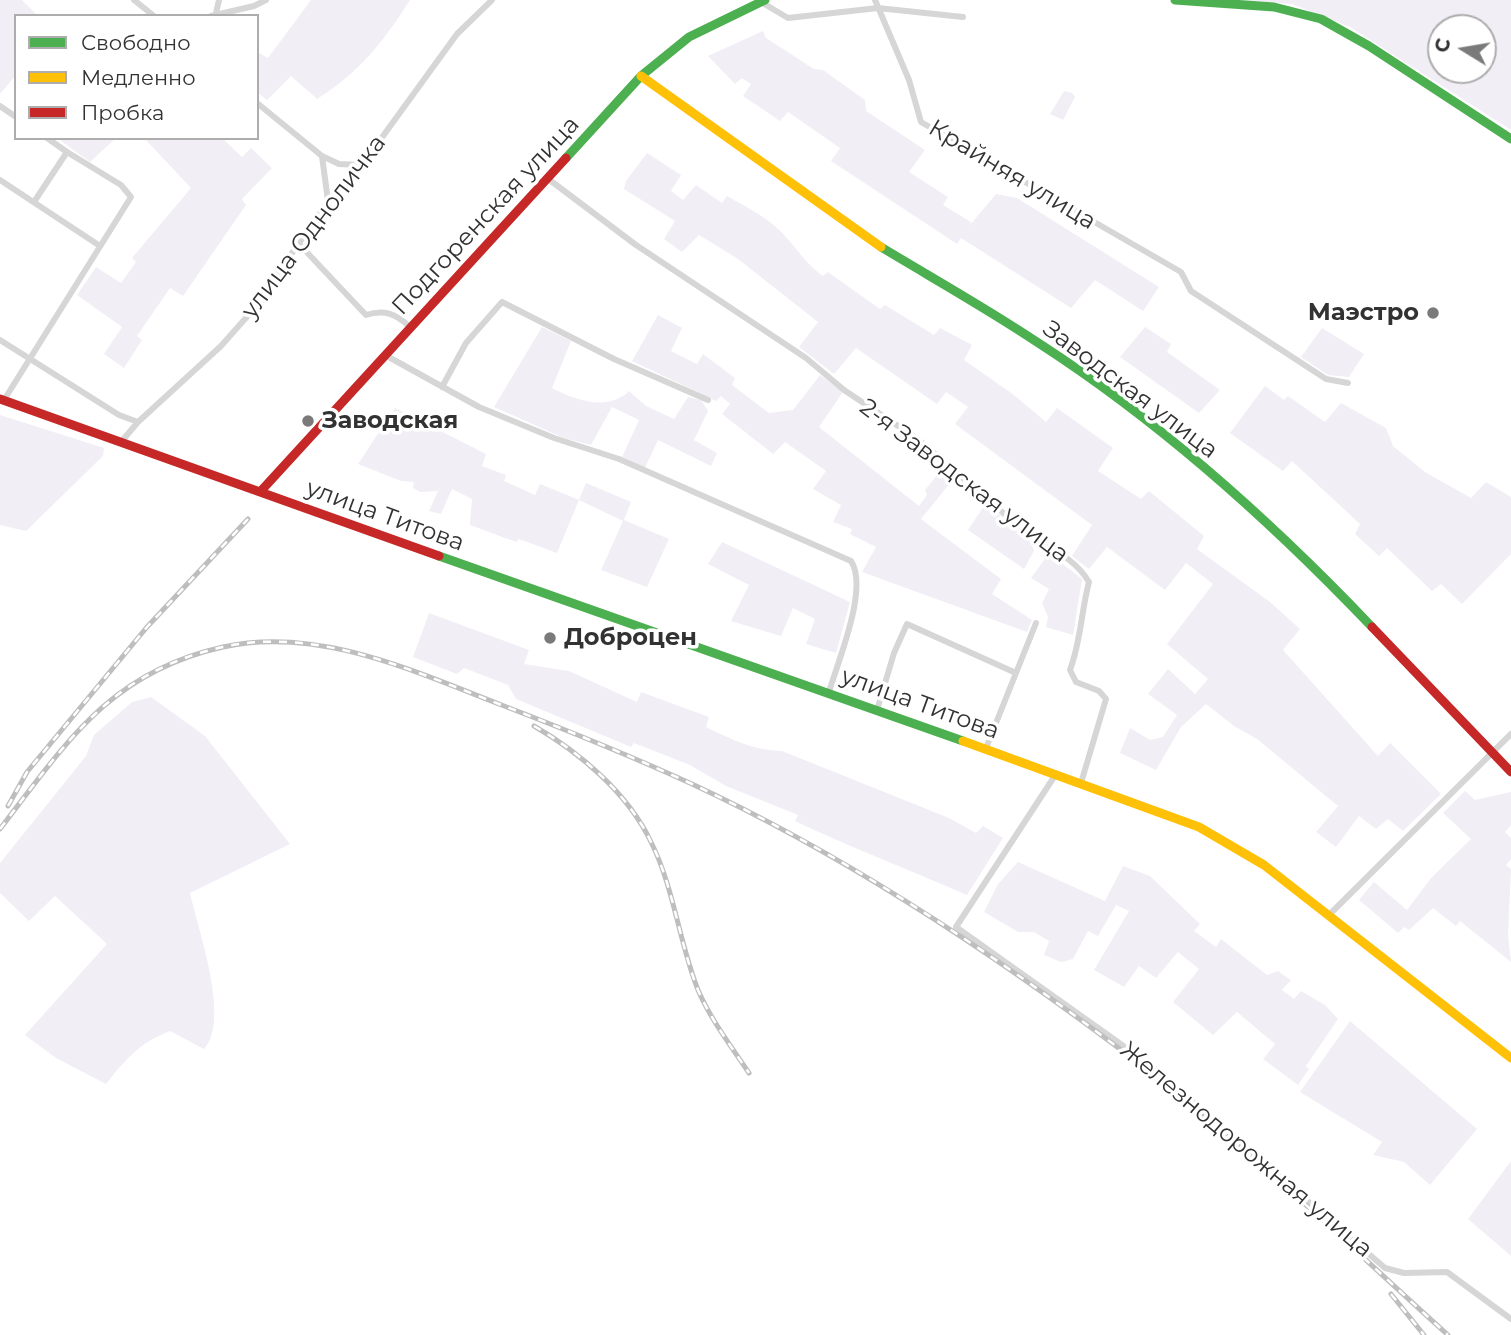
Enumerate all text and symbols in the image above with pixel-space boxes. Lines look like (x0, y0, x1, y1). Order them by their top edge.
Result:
legend (14, 14, 259, 140)
north arrow (1427, 14, 1497, 84)
text: Свободно (81, 30, 191, 55)
text: С (1430, 36, 1455, 54)
text: Медленно (81, 65, 196, 90)
text: Пробка (81, 100, 164, 125)
street label: Подгоренская улица (386, 111, 586, 321)
street label: Крайняя улица (923, 114, 1101, 236)
street label: улица Одноличка (236, 130, 392, 324)
place label: Маэстро (1308, 299, 1419, 327)
marker: Маэстро (1425, 305, 1441, 321)
street label: Заводская улица (1037, 315, 1223, 465)
street label: 2-я Заводская улица (854, 393, 1074, 569)
place label: Заводская (322, 407, 458, 435)
marker: Заводская (300, 413, 316, 429)
street label: улица Титова (302, 474, 468, 558)
place label: Доброцен (564, 624, 697, 652)
marker: Доброцен (542, 630, 558, 646)
street label: улица Титова (837, 662, 1003, 746)
street label: Железнодорожная улица (1114, 1036, 1378, 1264)

